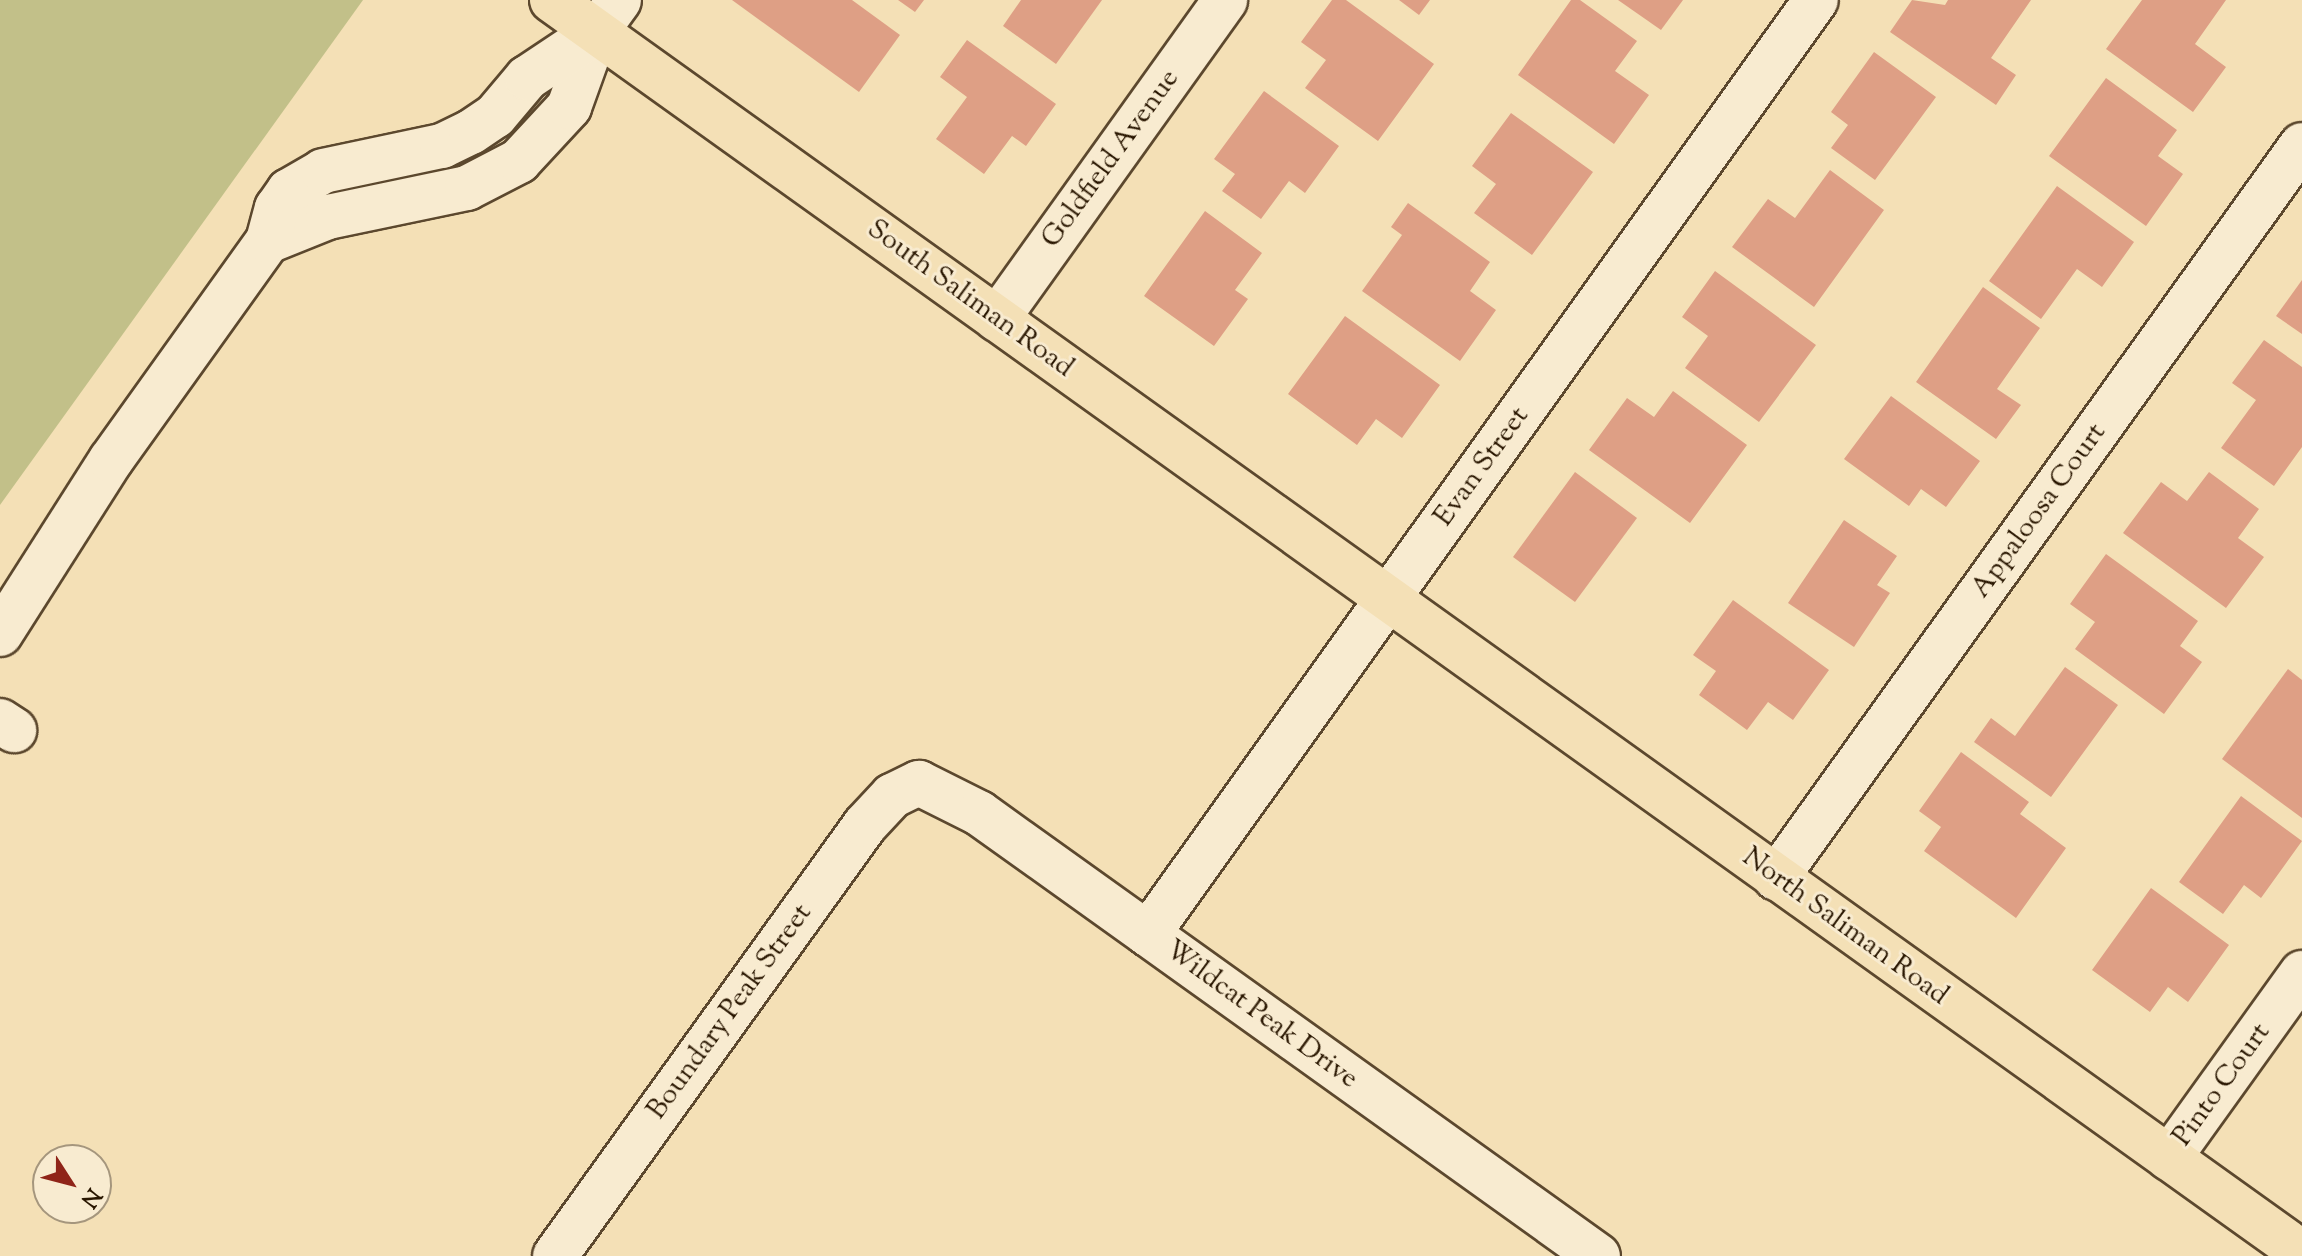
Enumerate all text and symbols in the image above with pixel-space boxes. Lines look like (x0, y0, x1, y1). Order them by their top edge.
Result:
street label: Goldfield Avenue (1035, 63, 1187, 255)
street label: South Saliman Road (860, 213, 1080, 385)
street label: Evan Street (1427, 401, 1537, 533)
street label: Appaloosa Court (1964, 417, 2114, 605)
street label: North Saliman Road (1735, 841, 1955, 1013)
street label: Boundary Peak Street (641, 898, 819, 1126)
street label: Wildcat Peak Drive (1158, 934, 1364, 1096)
street label: Pinto Court (2166, 1017, 2278, 1153)
north arrow (32, 1144, 112, 1224)
text: N (72, 1180, 108, 1213)

